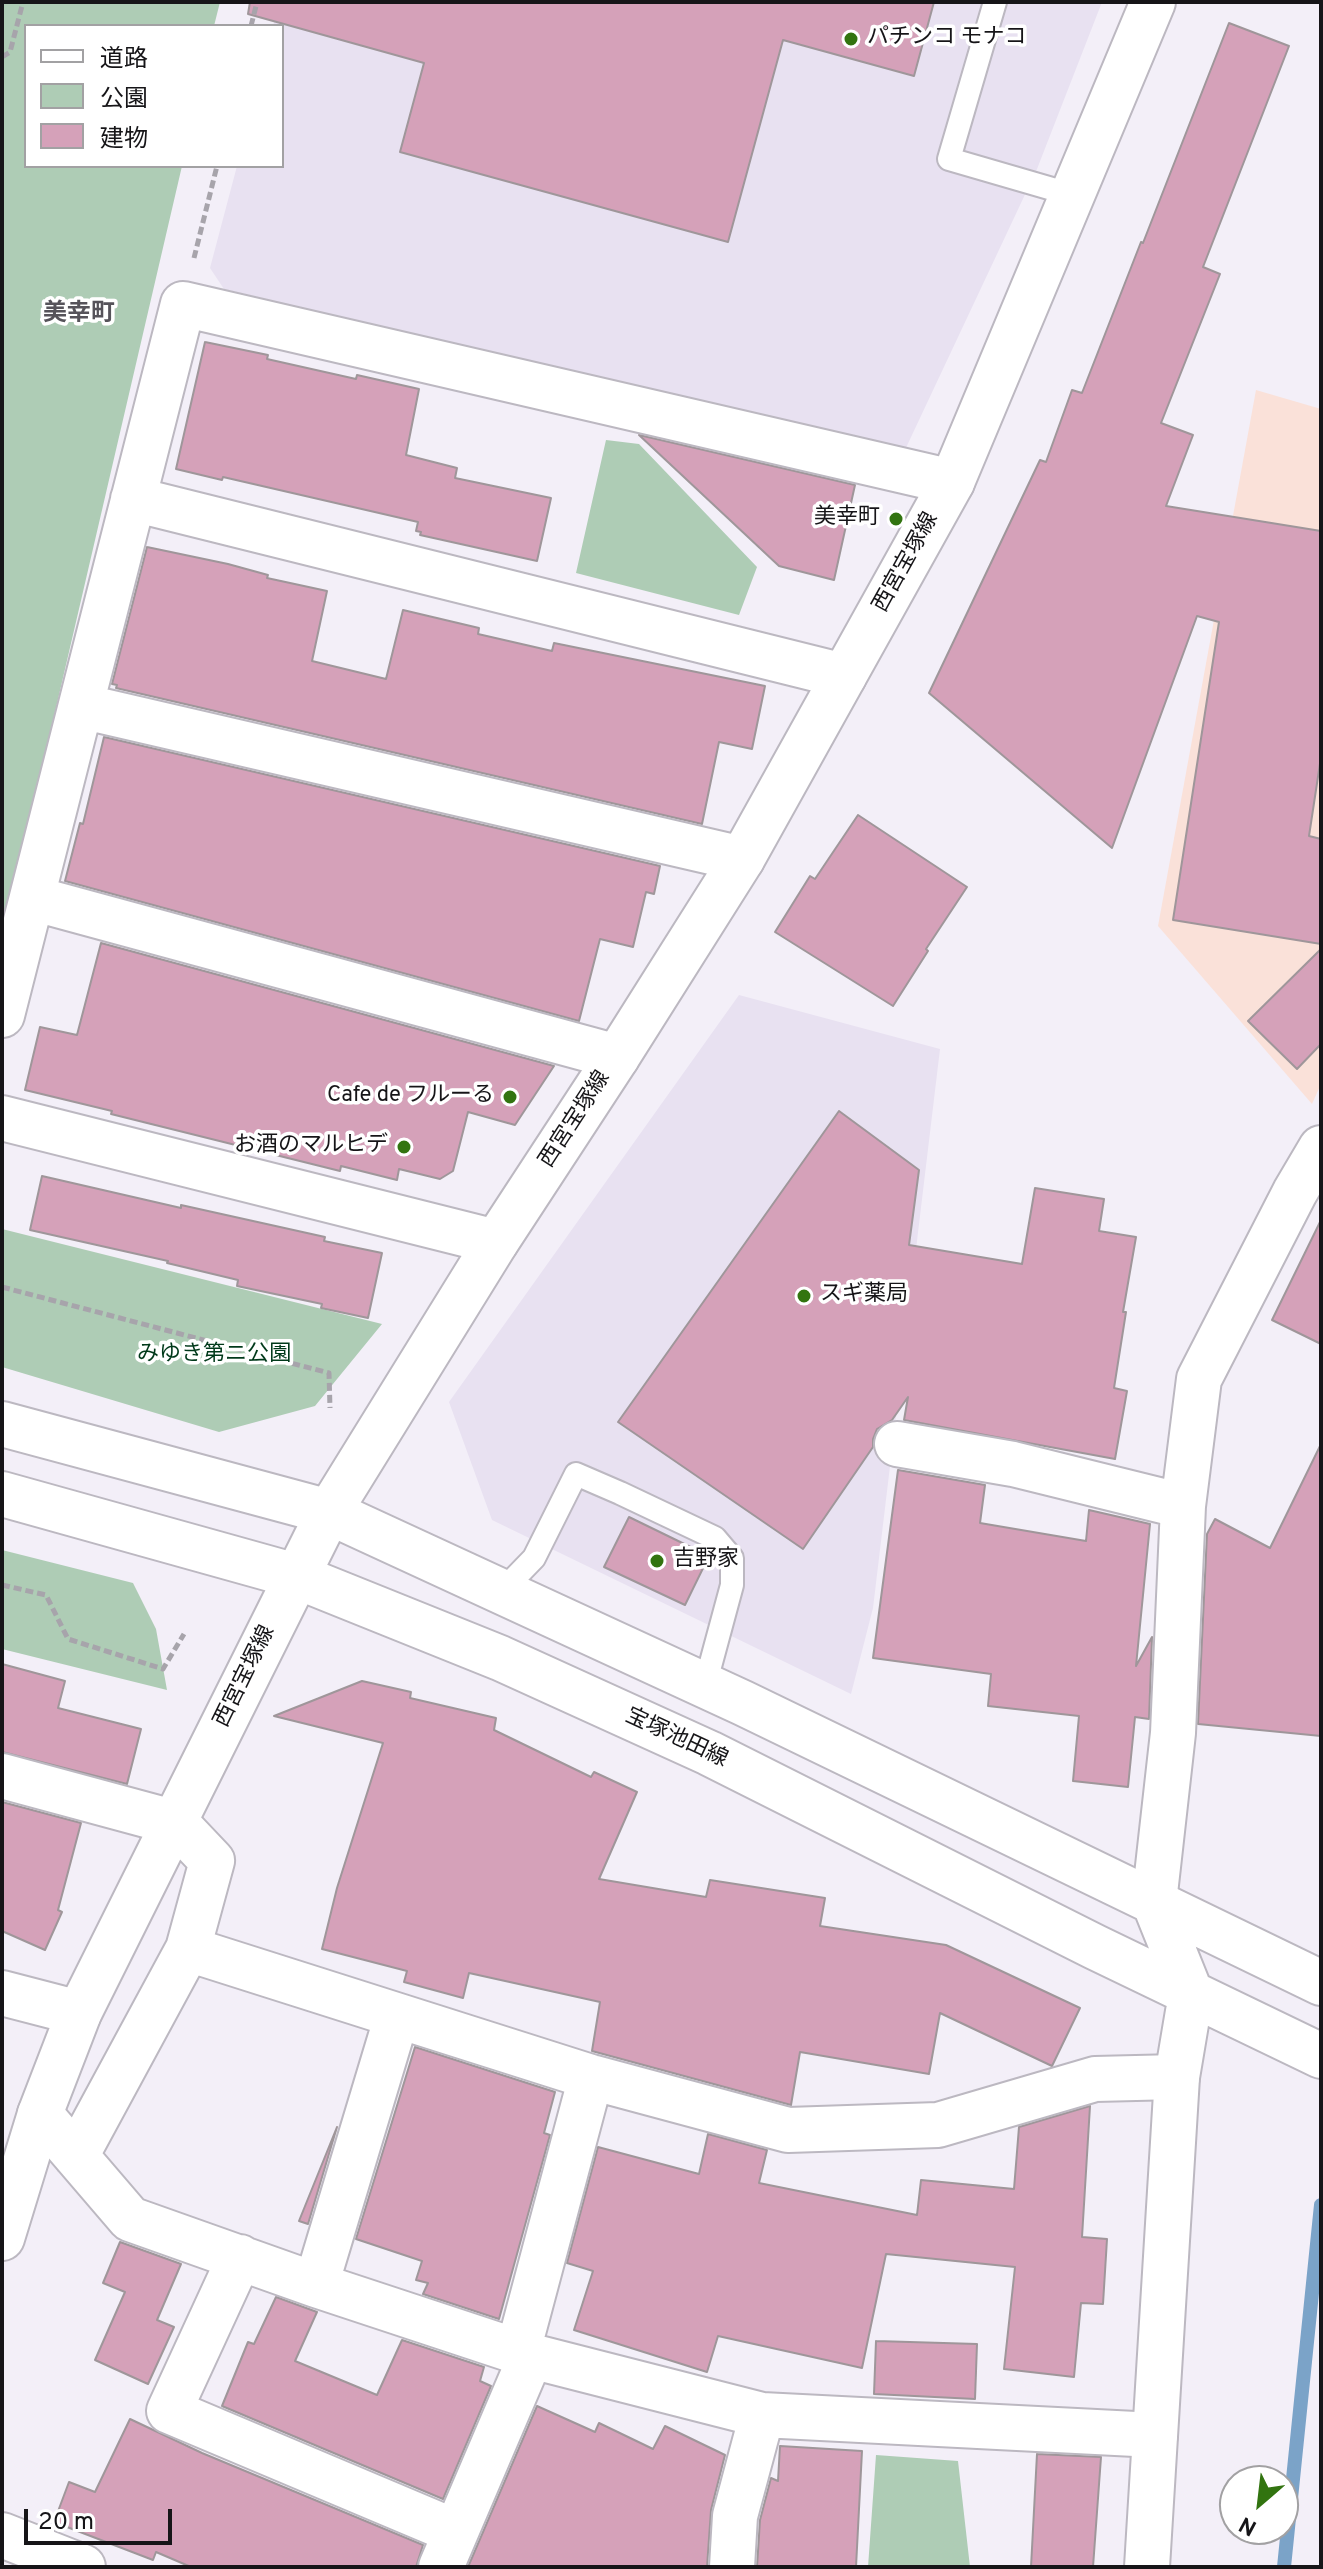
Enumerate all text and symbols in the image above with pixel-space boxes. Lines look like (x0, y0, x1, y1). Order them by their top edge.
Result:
legend (24, 24, 284, 168)
place label: パチンコ モナコ (867, 26, 1026, 52)
marker: パチンコ モナコ (842, 30, 860, 48)
text: 道路 (100, 45, 148, 75)
text: 公園 (100, 85, 148, 115)
text: 建物 (100, 125, 148, 155)
district label: 美幸町 (43, 301, 115, 329)
place label: 美幸町 (814, 506, 880, 532)
street label: 西宮宝塚線 (869, 508, 945, 618)
marker: 美幸町 (887, 510, 905, 528)
street label: 西宮宝塚線 (535, 1067, 617, 1173)
place label: Cafe de フルーる (327, 1084, 494, 1110)
marker: Cafe de フルーる (501, 1088, 519, 1106)
place label: お酒のマルヒデ (234, 1134, 388, 1160)
marker: お酒のマルヒデ (395, 1138, 413, 1156)
place label: スギ薬局 (820, 1283, 908, 1309)
marker: スギ薬局 (795, 1287, 813, 1305)
park label: みゆき第ニ公園 (137, 1343, 291, 1369)
place label: 吉野家 (673, 1548, 739, 1574)
marker: 吉野家 (648, 1552, 666, 1570)
street label: 西宮宝塚線 (210, 1622, 282, 1732)
street label: 宝塚池田線 (621, 1704, 731, 1774)
north arrow (1219, 2465, 1299, 2545)
scale bar (28, 2493, 176, 2543)
text: 20 m (38, 2508, 94, 2538)
text: N (1235, 2509, 1262, 2540)

